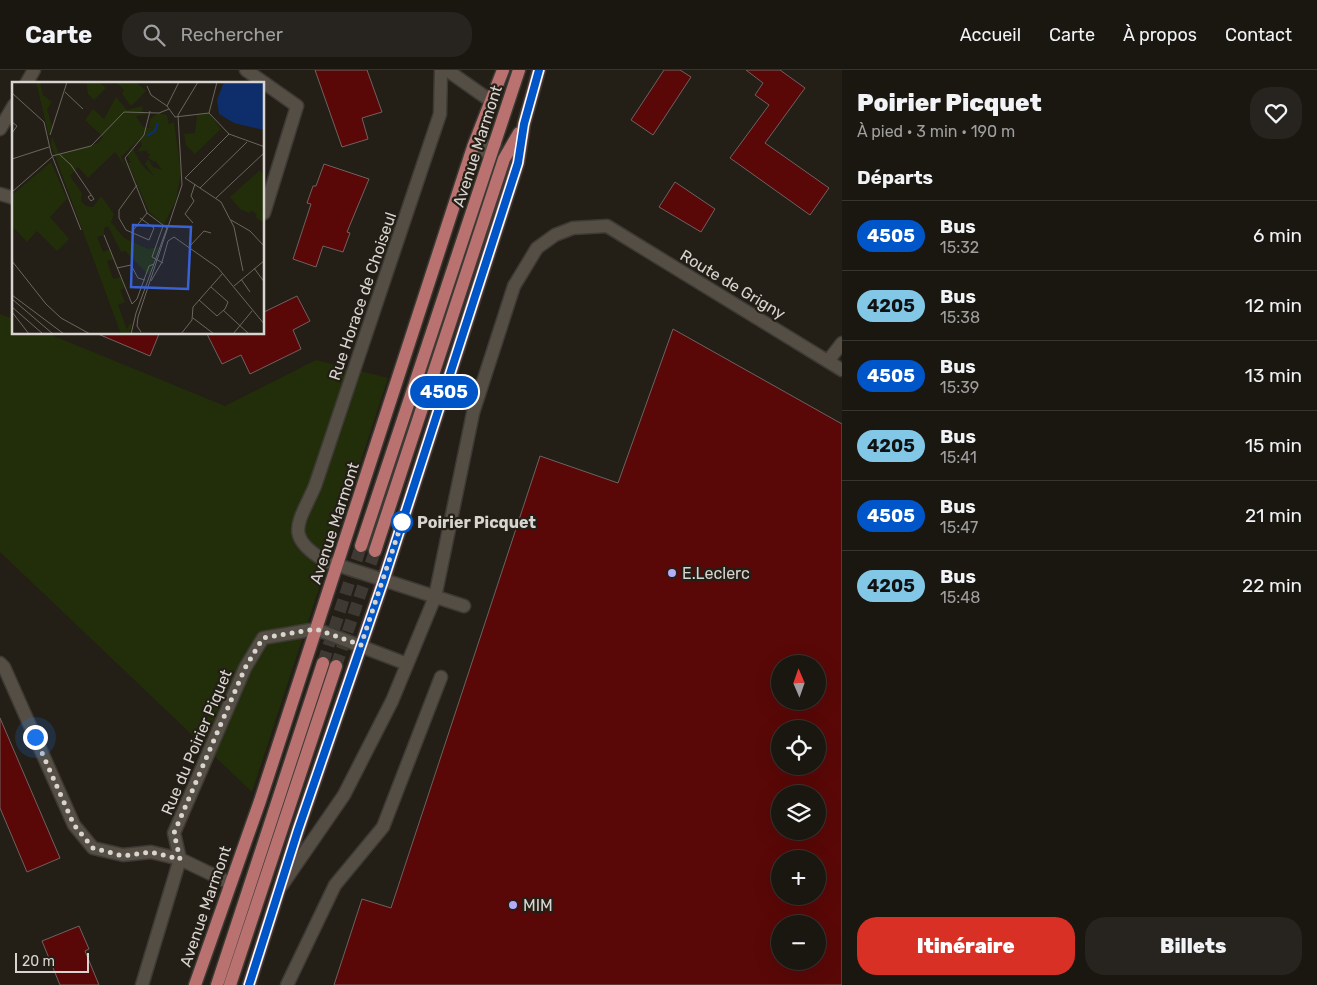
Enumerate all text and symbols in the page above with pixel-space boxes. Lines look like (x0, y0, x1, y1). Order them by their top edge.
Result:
search box (122, 12, 472, 57)
text: Carte (25, 21, 92, 49)
icon: search (140, 21, 168, 49)
text: Rechercher (180, 23, 283, 46)
text: Accueil (960, 24, 1021, 46)
text: Carte (1049, 24, 1095, 46)
text: À propos (1123, 24, 1197, 46)
text: Contact (1225, 24, 1292, 46)
inset map (12, 82, 265, 335)
street label: Avenue Marmont (449, 83, 506, 209)
button: heart (1250, 87, 1302, 139)
text: Poirier Picquet (857, 89, 1042, 117)
text: À pied · 3 min · 190 m (857, 122, 1015, 141)
text: Départs (857, 166, 933, 189)
street label: Rue Horace de Choiseul (325, 210, 400, 383)
text: Bus (940, 215, 976, 238)
text: 6 min (1253, 224, 1302, 247)
text: 4505 (867, 225, 915, 247)
text: 15:32 (940, 238, 979, 257)
street label: Route de Grigny (677, 246, 789, 323)
text: Bus (940, 285, 976, 308)
text: 12 min (1245, 294, 1302, 317)
text: 4205 (867, 295, 915, 317)
text: 15:38 (940, 308, 980, 327)
text: Bus (940, 355, 976, 378)
text: 13 min (1245, 364, 1302, 387)
text: 4505 (867, 365, 915, 387)
line badge: 4505 (409, 376, 479, 408)
text: 15:39 (940, 378, 979, 397)
text: 4505 (420, 381, 468, 403)
text: Bus (940, 425, 976, 448)
text: 15 min (1245, 434, 1302, 457)
text: 4205 (867, 435, 915, 457)
text: 15:41 (940, 448, 977, 467)
street label: Avenue Marmont (306, 460, 363, 586)
text: Bus (940, 495, 976, 518)
text: 21 min (1245, 504, 1302, 527)
text: 4505 (867, 505, 915, 527)
marker: Poirier Picquet (391, 511, 413, 533)
place label: Poirier Picquet (417, 513, 536, 532)
text: 15:47 (940, 518, 978, 537)
place label: E.Leclerc (682, 564, 750, 583)
text: Bus (940, 565, 976, 588)
marker: E.Leclerc (666, 567, 678, 579)
text: 22 min (1242, 574, 1302, 597)
text: 4205 (867, 575, 915, 597)
text: 15:48 (940, 588, 980, 607)
north arrow (771, 655, 826, 710)
map controls (771, 655, 826, 970)
street label: Rue du Poirier Piquet (157, 667, 236, 818)
button: locate (771, 720, 826, 775)
your location (23, 725, 48, 750)
button: layers (771, 785, 826, 840)
street label: Avenue Marmont (176, 843, 235, 969)
button: + (771, 850, 826, 905)
place label: MIM (523, 896, 553, 915)
marker: MIM (507, 899, 519, 911)
button: − (771, 915, 826, 970)
button: Itinéraire (857, 917, 1075, 975)
button: Billets (1085, 917, 1302, 975)
scale bar (15, 950, 89, 973)
text: 20 m (22, 953, 55, 970)

